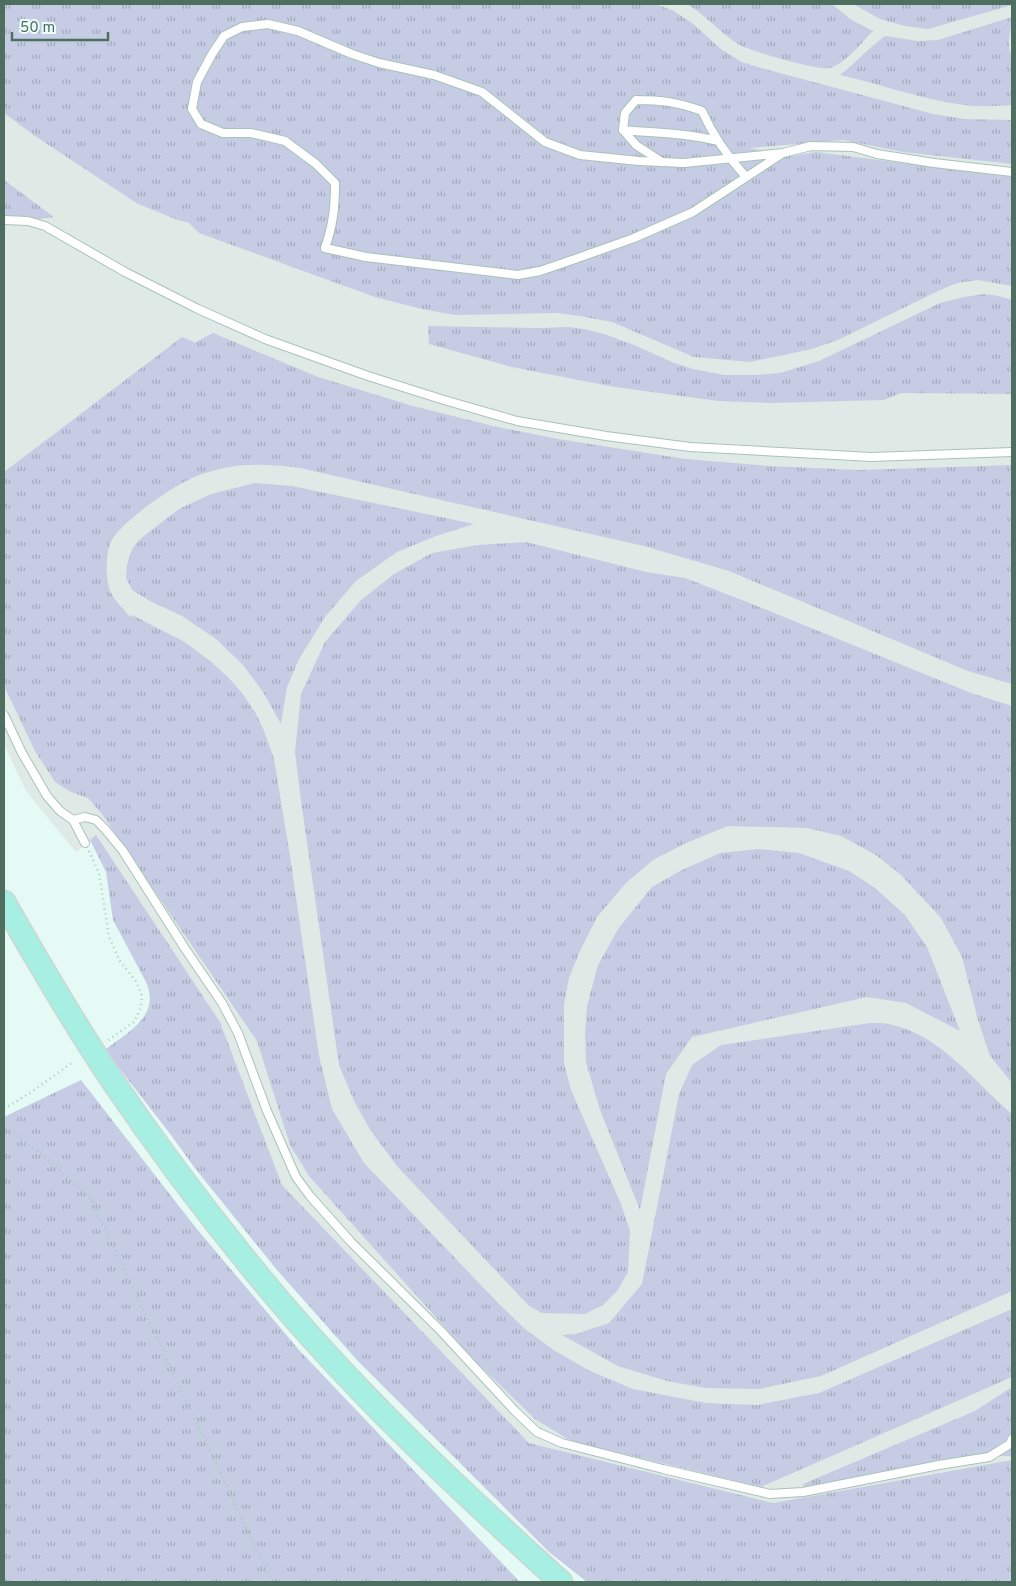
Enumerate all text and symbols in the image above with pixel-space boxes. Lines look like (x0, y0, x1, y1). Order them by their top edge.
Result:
scale bar (12, 10, 109, 42)
text: 50 m (20, 19, 55, 38)

